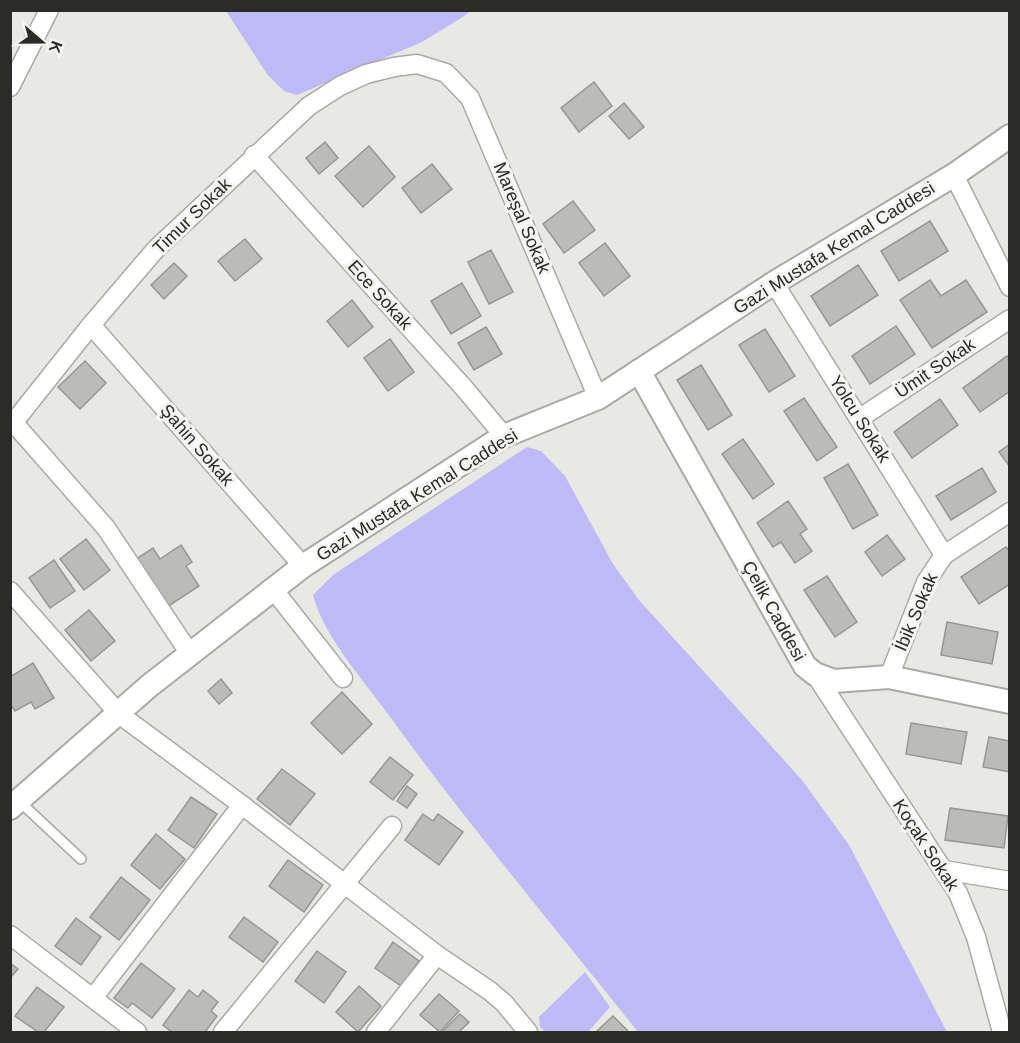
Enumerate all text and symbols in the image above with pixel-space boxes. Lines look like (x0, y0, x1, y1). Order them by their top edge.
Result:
north arrow (12, 12, 72, 72)
text: K (46, 39, 66, 56)
street label: Mareşal Sokak (490, 159, 555, 278)
street label: Timur Sokak (149, 173, 236, 258)
street label: Gazi Mustafa Kemal Caddesi (730, 178, 938, 318)
street label: Ece Sokak (344, 256, 417, 334)
street label: Ümit Sokak (891, 333, 980, 402)
street label: Yolcu Sokak (825, 372, 895, 467)
street label: Şahin Sokak (156, 400, 238, 490)
street label: Gazi Mustafa Kemal Caddesi (313, 425, 521, 565)
street label: Çelik Caddesi (738, 558, 810, 664)
street label: İbik Sokak (891, 569, 942, 654)
street label: Koçak Sokak (889, 795, 964, 895)

